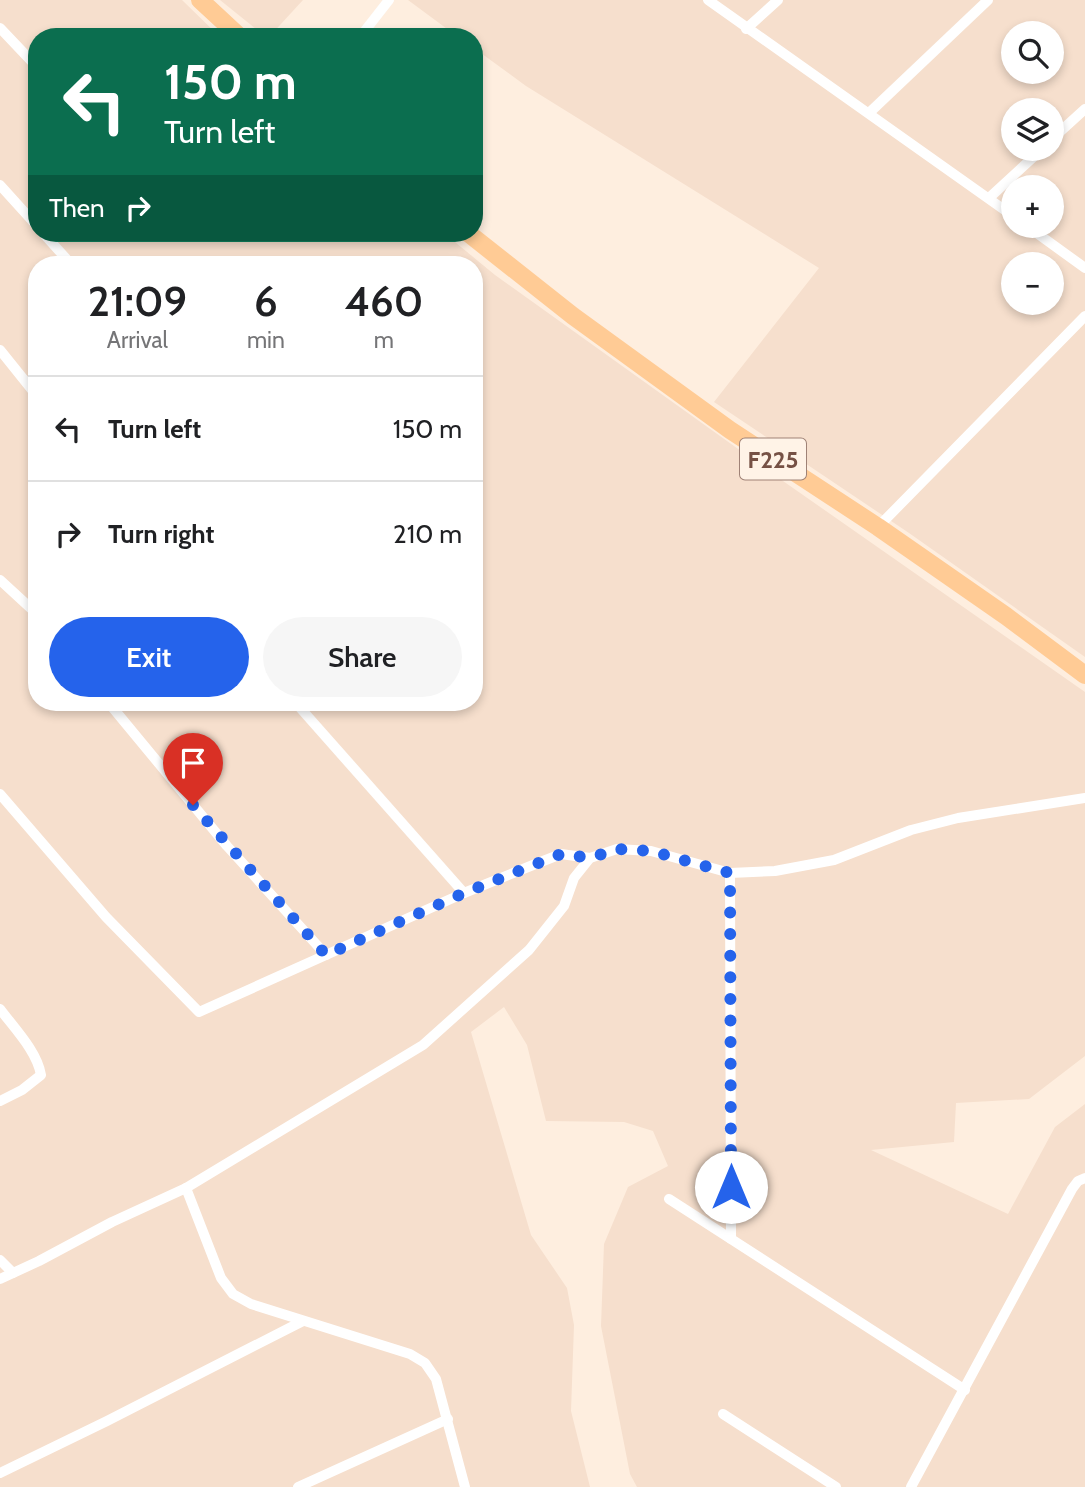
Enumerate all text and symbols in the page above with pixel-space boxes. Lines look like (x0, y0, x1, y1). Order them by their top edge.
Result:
map controls (1001, 21, 1064, 315)
button: search (1001, 21, 1064, 84)
text: 150 m (164, 52, 297, 111)
icon: left (49, 56, 140, 147)
button: layers (1001, 98, 1064, 161)
text: Turn left (164, 112, 275, 151)
button: + (1001, 175, 1064, 238)
icon: right (119, 189, 157, 227)
text: Then (49, 192, 105, 224)
button: − (1001, 252, 1064, 315)
text: 21:09 (88, 275, 187, 327)
text: 6 (254, 275, 278, 327)
text: 460 (345, 275, 423, 327)
text: Arrival (107, 326, 168, 354)
text: min (247, 326, 285, 354)
text: m (374, 326, 394, 354)
icon: left (49, 410, 87, 448)
text: Turn left (108, 413, 201, 445)
text: 150 m (393, 413, 462, 445)
road number: F225 (740, 438, 806, 480)
icon: right (49, 515, 87, 553)
text: Turn right (108, 518, 214, 550)
text: 210 m (393, 518, 462, 550)
button: Exit (49, 617, 249, 697)
button: Share (263, 617, 462, 697)
pin (163, 733, 223, 805)
icon: arrive (174, 744, 212, 782)
position arrow (694, 1150, 768, 1224)

